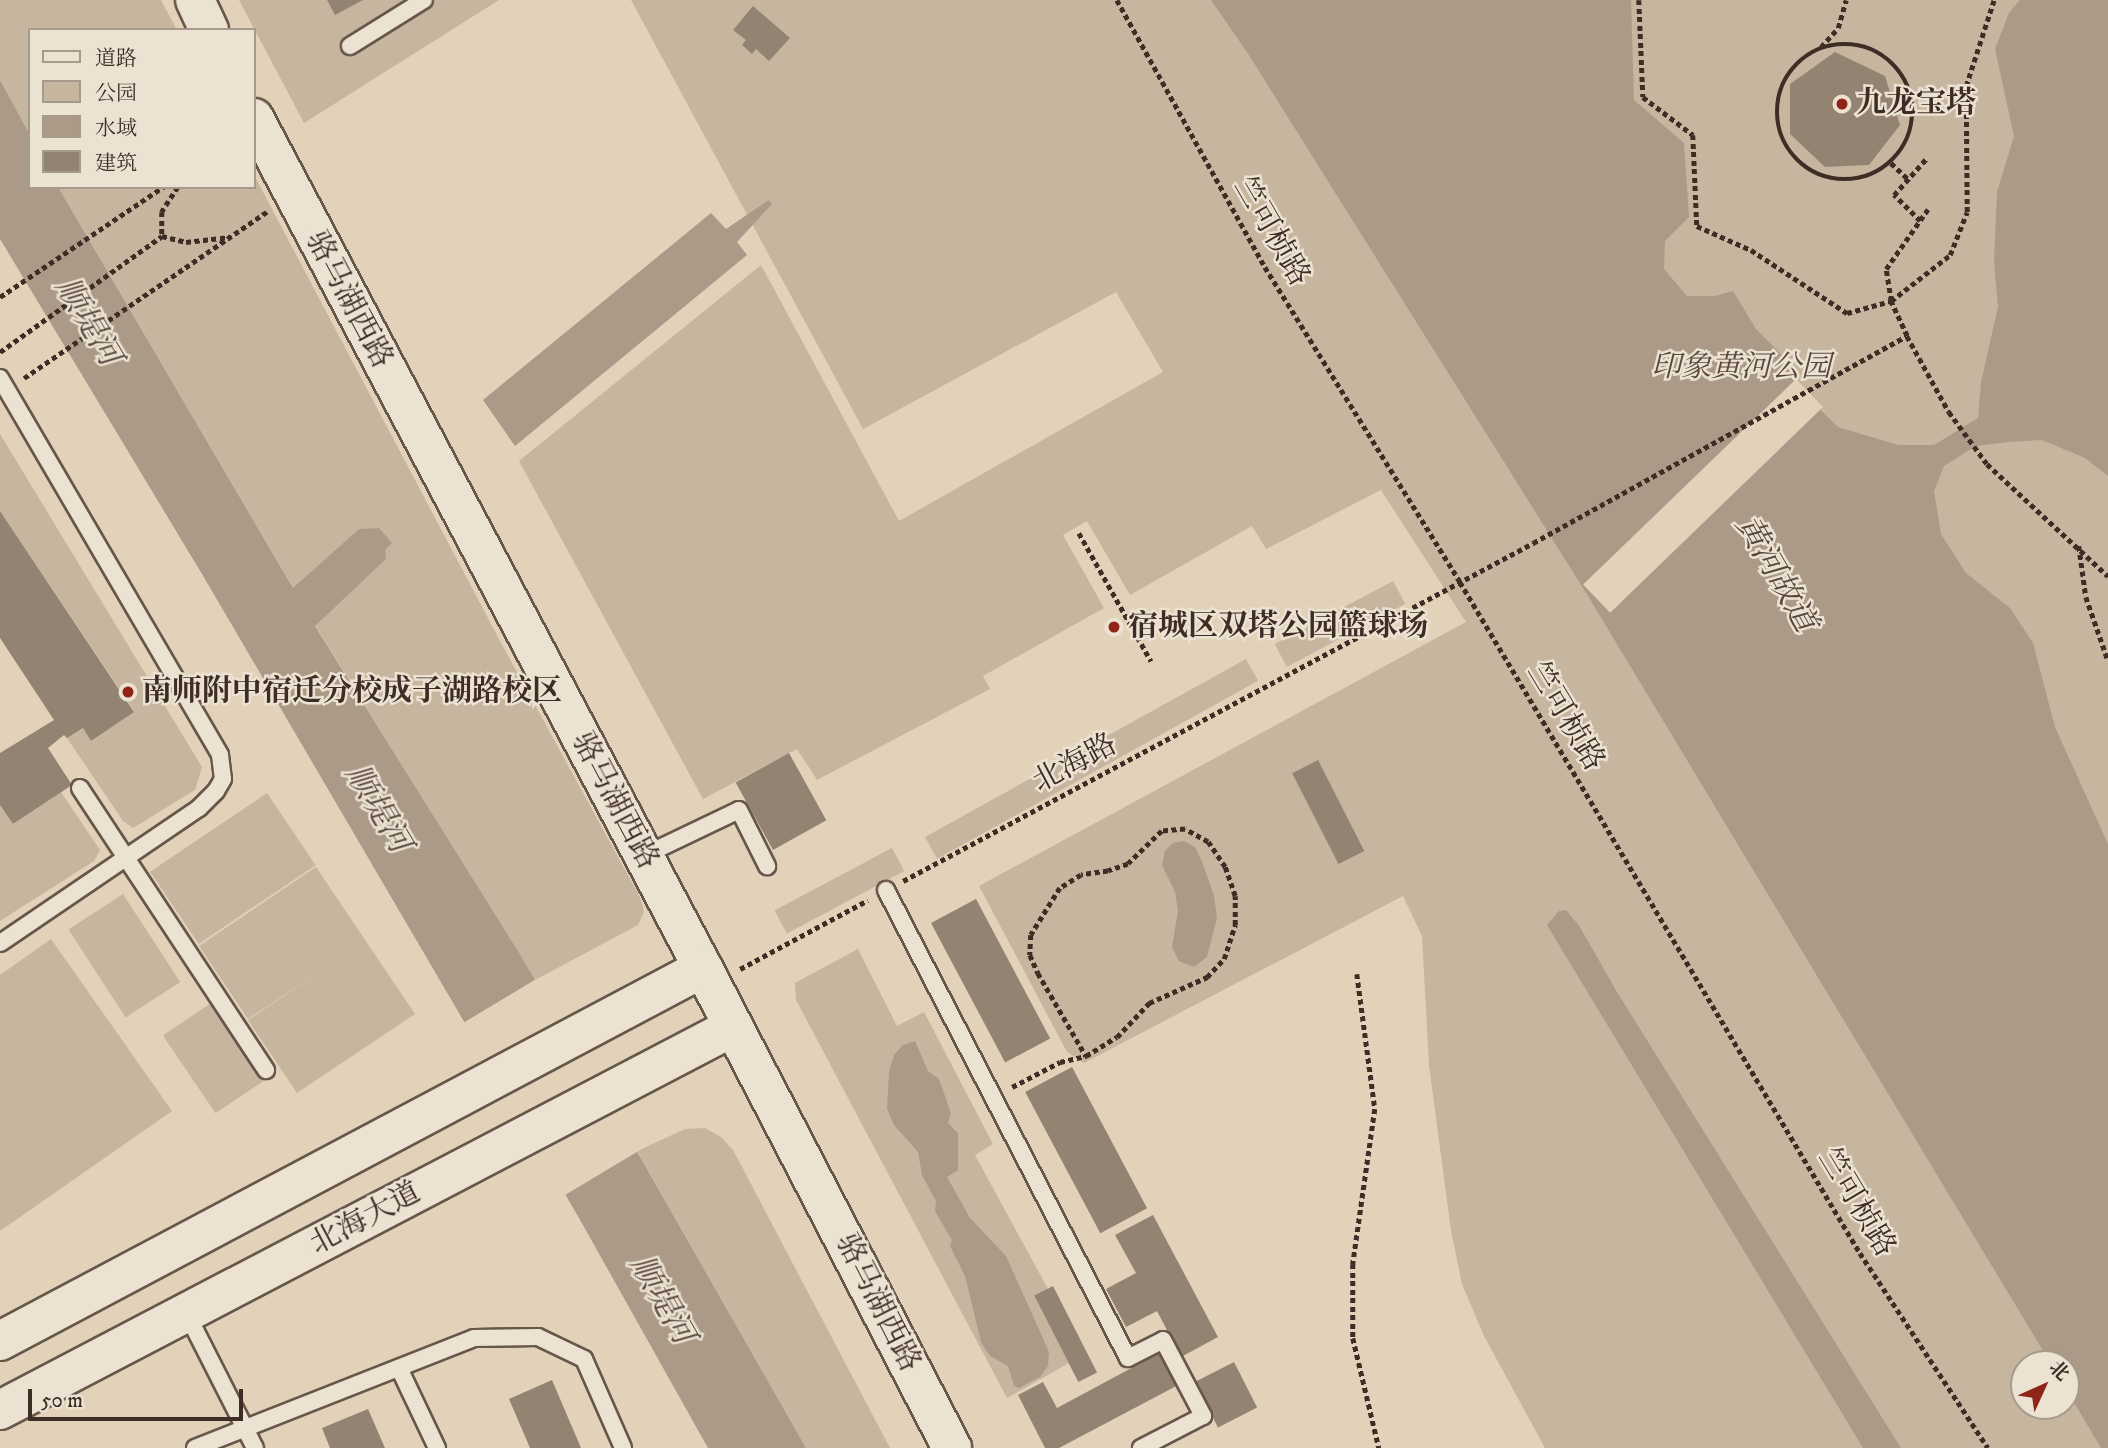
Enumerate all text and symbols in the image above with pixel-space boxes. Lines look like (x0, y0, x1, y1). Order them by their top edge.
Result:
legend (28, 28, 256, 189)
text: 道路 (95, 46, 137, 72)
text: 公园 (95, 81, 137, 107)
place label: 九龙宝塔 (1856, 86, 1976, 122)
marker: 九龙宝塔 (1834, 96, 1850, 112)
text: 水域 (95, 116, 137, 142)
text: 建筑 (95, 151, 137, 177)
street label: 竺可桢路 (1225, 171, 1317, 293)
street label: 骆马湖西路 (297, 225, 399, 375)
water label: 顺堤河 (46, 271, 128, 373)
park label: 印象黄河公园 (1651, 350, 1831, 386)
water label: 黄河故道 (1726, 509, 1824, 639)
place label: 宿城区双塔公园篮球场 (1128, 609, 1428, 645)
marker: 宿城区双塔公园篮球场 (1106, 619, 1122, 635)
street label: 竺可桢路 (1519, 656, 1611, 778)
place label: 南师附中宿迁分校成子湖路校区 (142, 674, 562, 710)
marker: 南师附中宿迁分校成子湖路校区 (120, 684, 136, 700)
street label: 骆马湖西路 (563, 726, 665, 876)
street label: 北海路 (1027, 727, 1123, 801)
water label: 顺堤河 (336, 758, 418, 860)
street label: 竺可桢路 (1810, 1142, 1902, 1264)
street label: 北海大道 (305, 1175, 427, 1263)
street label: 骆马湖西路 (827, 1228, 927, 1378)
water label: 顺堤河 (620, 1249, 702, 1351)
north arrow (2010, 1350, 2080, 1420)
text: 北 (2044, 1356, 2074, 1386)
scale bar (32, 1374, 247, 1418)
text: 50 m (41, 1388, 83, 1414)

